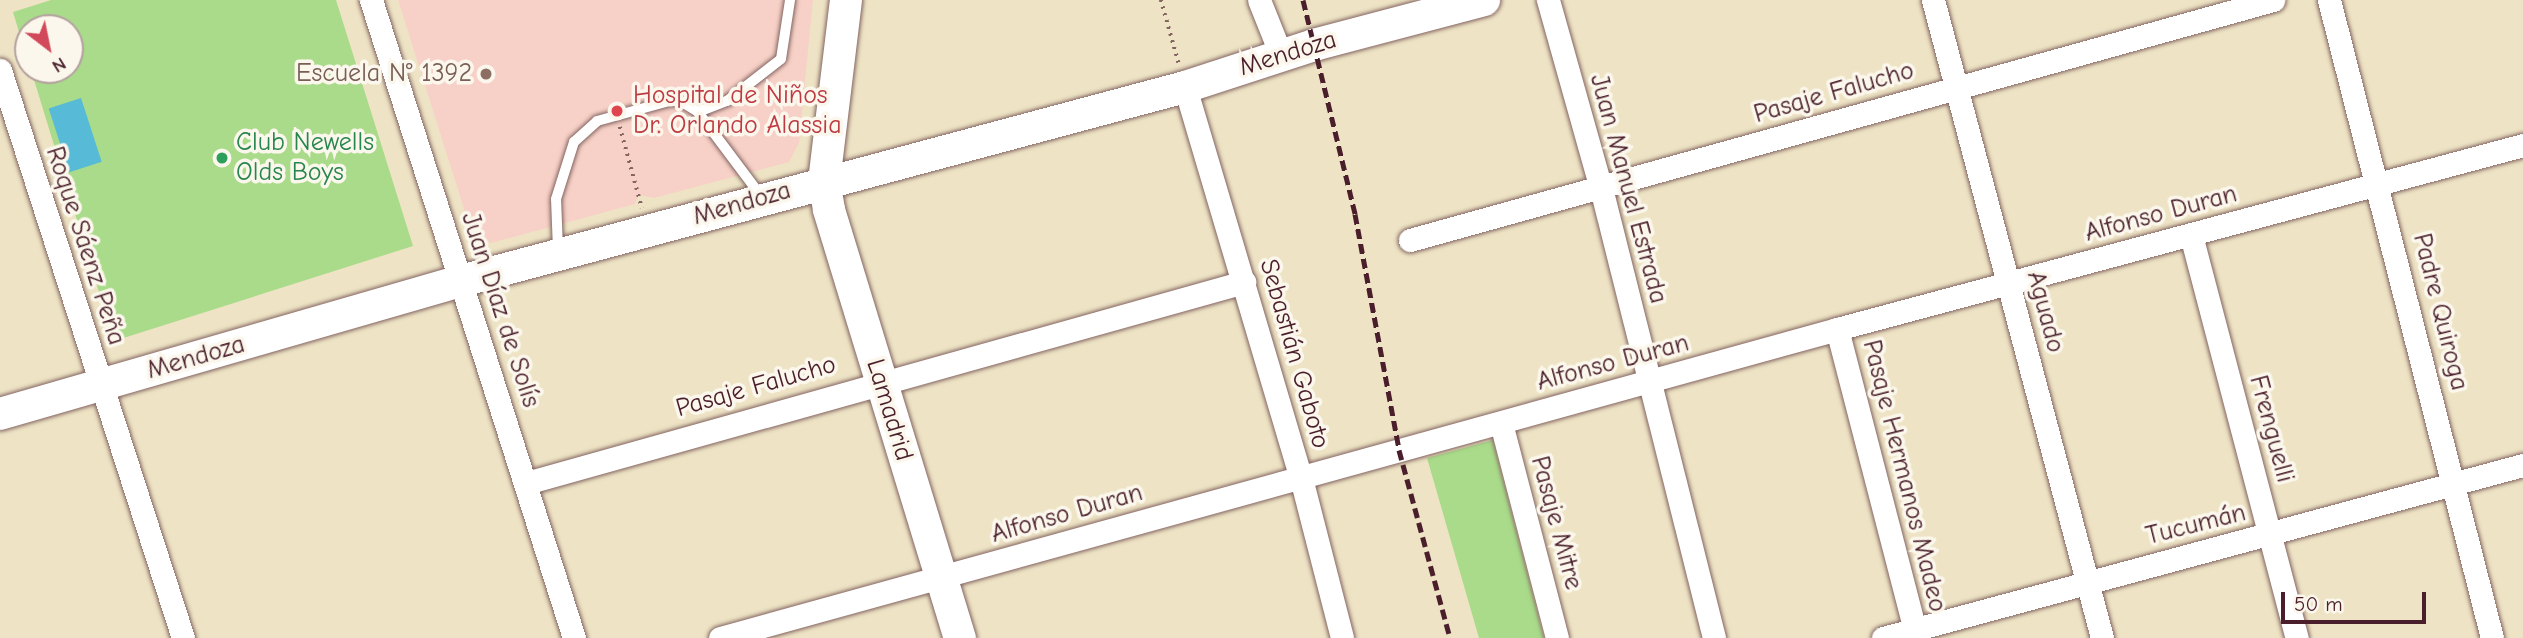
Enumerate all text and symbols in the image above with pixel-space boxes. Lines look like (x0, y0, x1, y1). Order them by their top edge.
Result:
north arrow (14, 14, 84, 84)
street label: Mendoza (1236, 24, 1340, 84)
text: N (48, 52, 70, 78)
street label: Pasaje Falucho (1750, 55, 1918, 131)
place label: Escuela N° 1392 (296, 58, 472, 90)
marker: Escuela N° 1392 (478, 66, 494, 82)
street label: Juan Manuel Estrada (1582, 71, 1674, 307)
place label: Hospital de Niños Dr. Orlando Alassia (633, 80, 842, 142)
marker: Hospital de Niños Dr. Orlando Alassia (607, 101, 627, 121)
place label: Club Newells Olds Boys (236, 127, 374, 188)
street label: Roque Sáenz Peña (38, 143, 132, 349)
marker: Club Newells Olds Boys (214, 150, 230, 166)
street label: Mendoza (690, 175, 794, 233)
street label: Alfonso Duran (2082, 179, 2240, 249)
street label: Juan Díaz de Solís (454, 208, 546, 412)
street label: Padre Quiroga (2405, 230, 2475, 394)
street label: Sebastián Gaboto (1252, 256, 1336, 452)
street label: Aguado (2019, 268, 2071, 356)
street label: Alfonso Duran (1534, 328, 1692, 398)
street label: Mendoza (144, 329, 248, 387)
street label: Pasaje Hermanos Madeo (1855, 337, 1953, 615)
street label: Pasaje Falucho (672, 349, 840, 425)
street label: Lamadrid (859, 355, 919, 465)
street label: Frenguelli (2242, 372, 2300, 486)
street label: Pasaje Mitre (1523, 453, 1589, 593)
street label: Alfonso Duran (988, 477, 1146, 551)
street label: Tucumán (2143, 498, 2249, 552)
scale bar (2285, 578, 2430, 622)
text: 50 m (2294, 592, 2343, 616)

